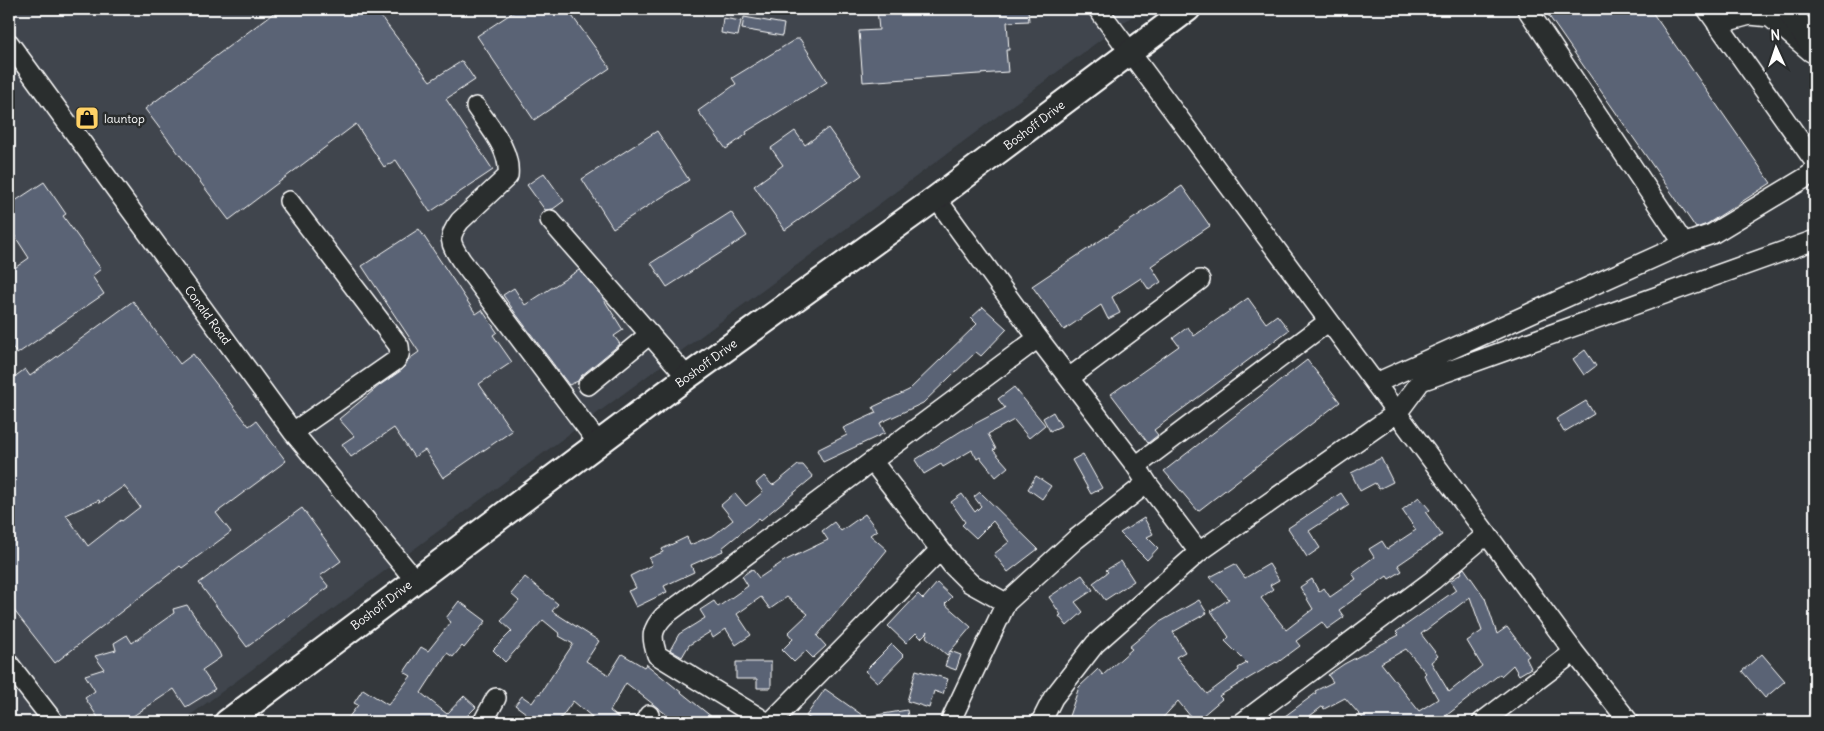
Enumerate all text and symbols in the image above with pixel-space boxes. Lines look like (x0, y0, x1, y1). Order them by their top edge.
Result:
north arrow (1752, 22, 1802, 72)
text: N (1770, 26, 1781, 44)
street label: Boshoff Drive (1000, 97, 1068, 153)
shop icon: launtop (74, 105, 100, 131)
place label: launtop (104, 111, 145, 126)
street label: Conald Road (182, 283, 234, 347)
street label: Boshoff Drive (672, 336, 740, 390)
street label: Boshoff Drive (347, 577, 415, 633)

